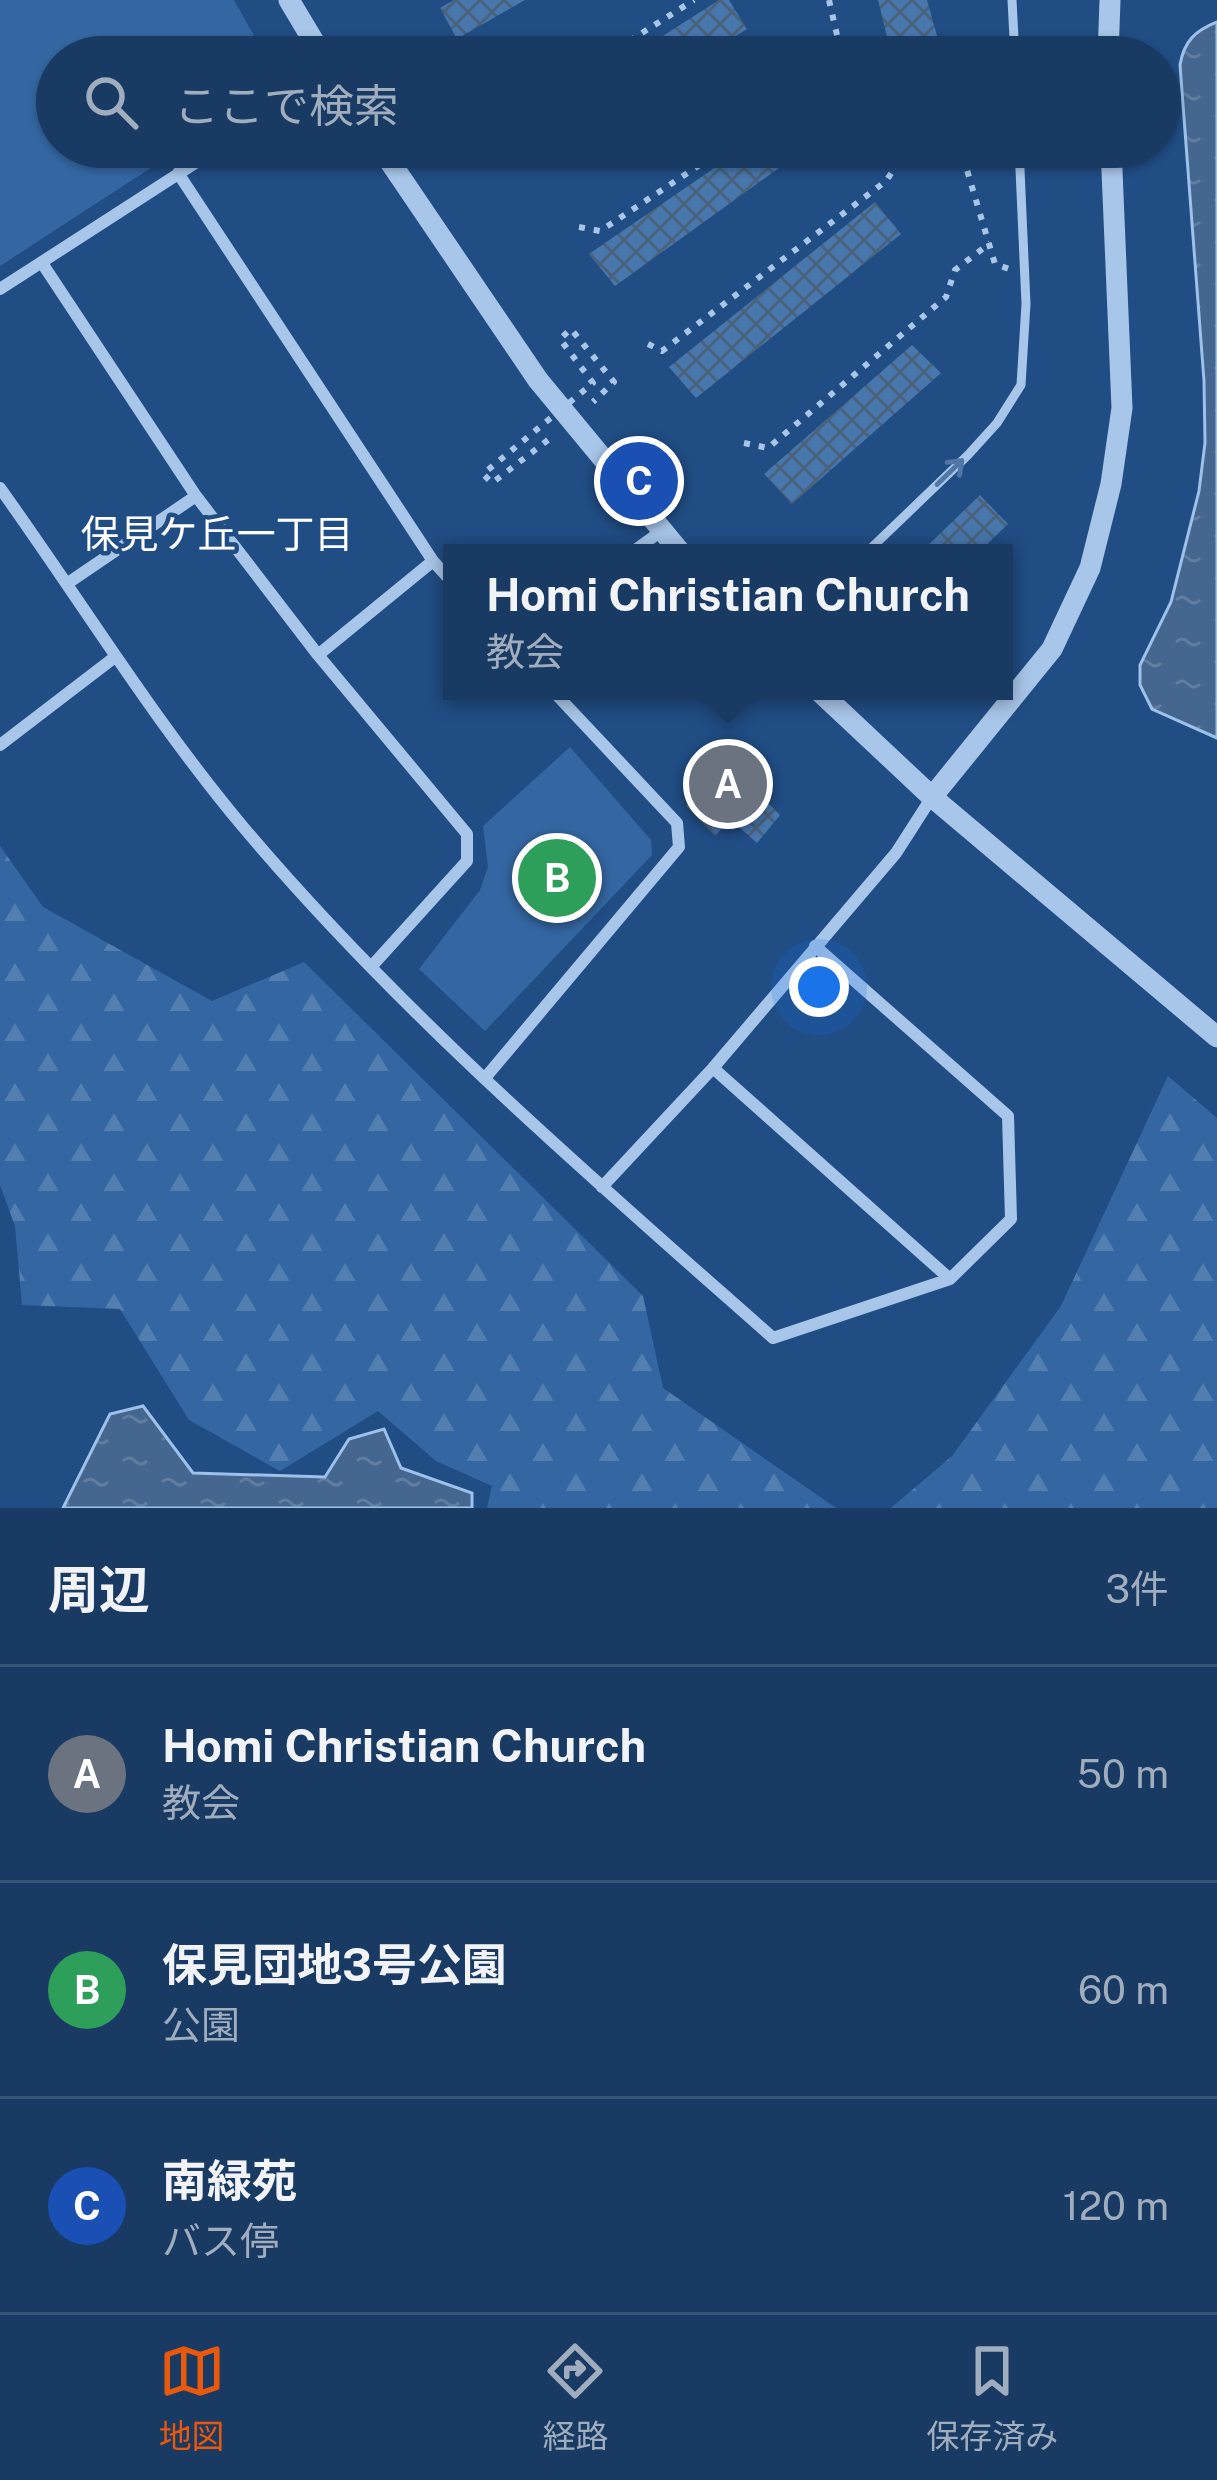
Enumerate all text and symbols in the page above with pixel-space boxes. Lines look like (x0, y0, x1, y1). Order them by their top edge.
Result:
search box (36, 36, 1181, 168)
icon: search (78, 69, 144, 135)
text: ここで検索 (174, 79, 399, 132)
pin: C (600, 436, 678, 526)
one-way arrow (935, 459, 964, 487)
district label: 保見ケ丘一丁目 (80, 511, 354, 557)
popup (443, 544, 1013, 700)
text: Homi Christian Church (486, 568, 970, 621)
text: 教会 (486, 629, 564, 675)
pin: A (689, 739, 767, 829)
pin: B (518, 833, 596, 923)
your location (789, 957, 849, 1017)
text: 周辺 (48, 1560, 150, 1619)
text: 3件 (1105, 1566, 1169, 1612)
text: Homi Christian Church (162, 1719, 646, 1772)
text: A (73, 1751, 101, 1797)
text: 50 m (1077, 1751, 1169, 1797)
text: 教会 (162, 1780, 240, 1826)
text: 保見団地3号公園 (162, 1938, 507, 1991)
text: B (74, 1967, 100, 2013)
text: 60 m (1078, 1967, 1169, 2013)
text: 公園 (162, 2002, 240, 2048)
text: 南緑苑 (162, 2154, 297, 2207)
text: C (73, 2183, 101, 2229)
text: 120 m (1063, 2183, 1169, 2229)
text: バス停 (162, 2218, 279, 2264)
tab: 地図 (159, 2338, 225, 2458)
tab: 経路 (542, 2338, 608, 2458)
tab: 保存済み (926, 2338, 1058, 2458)

